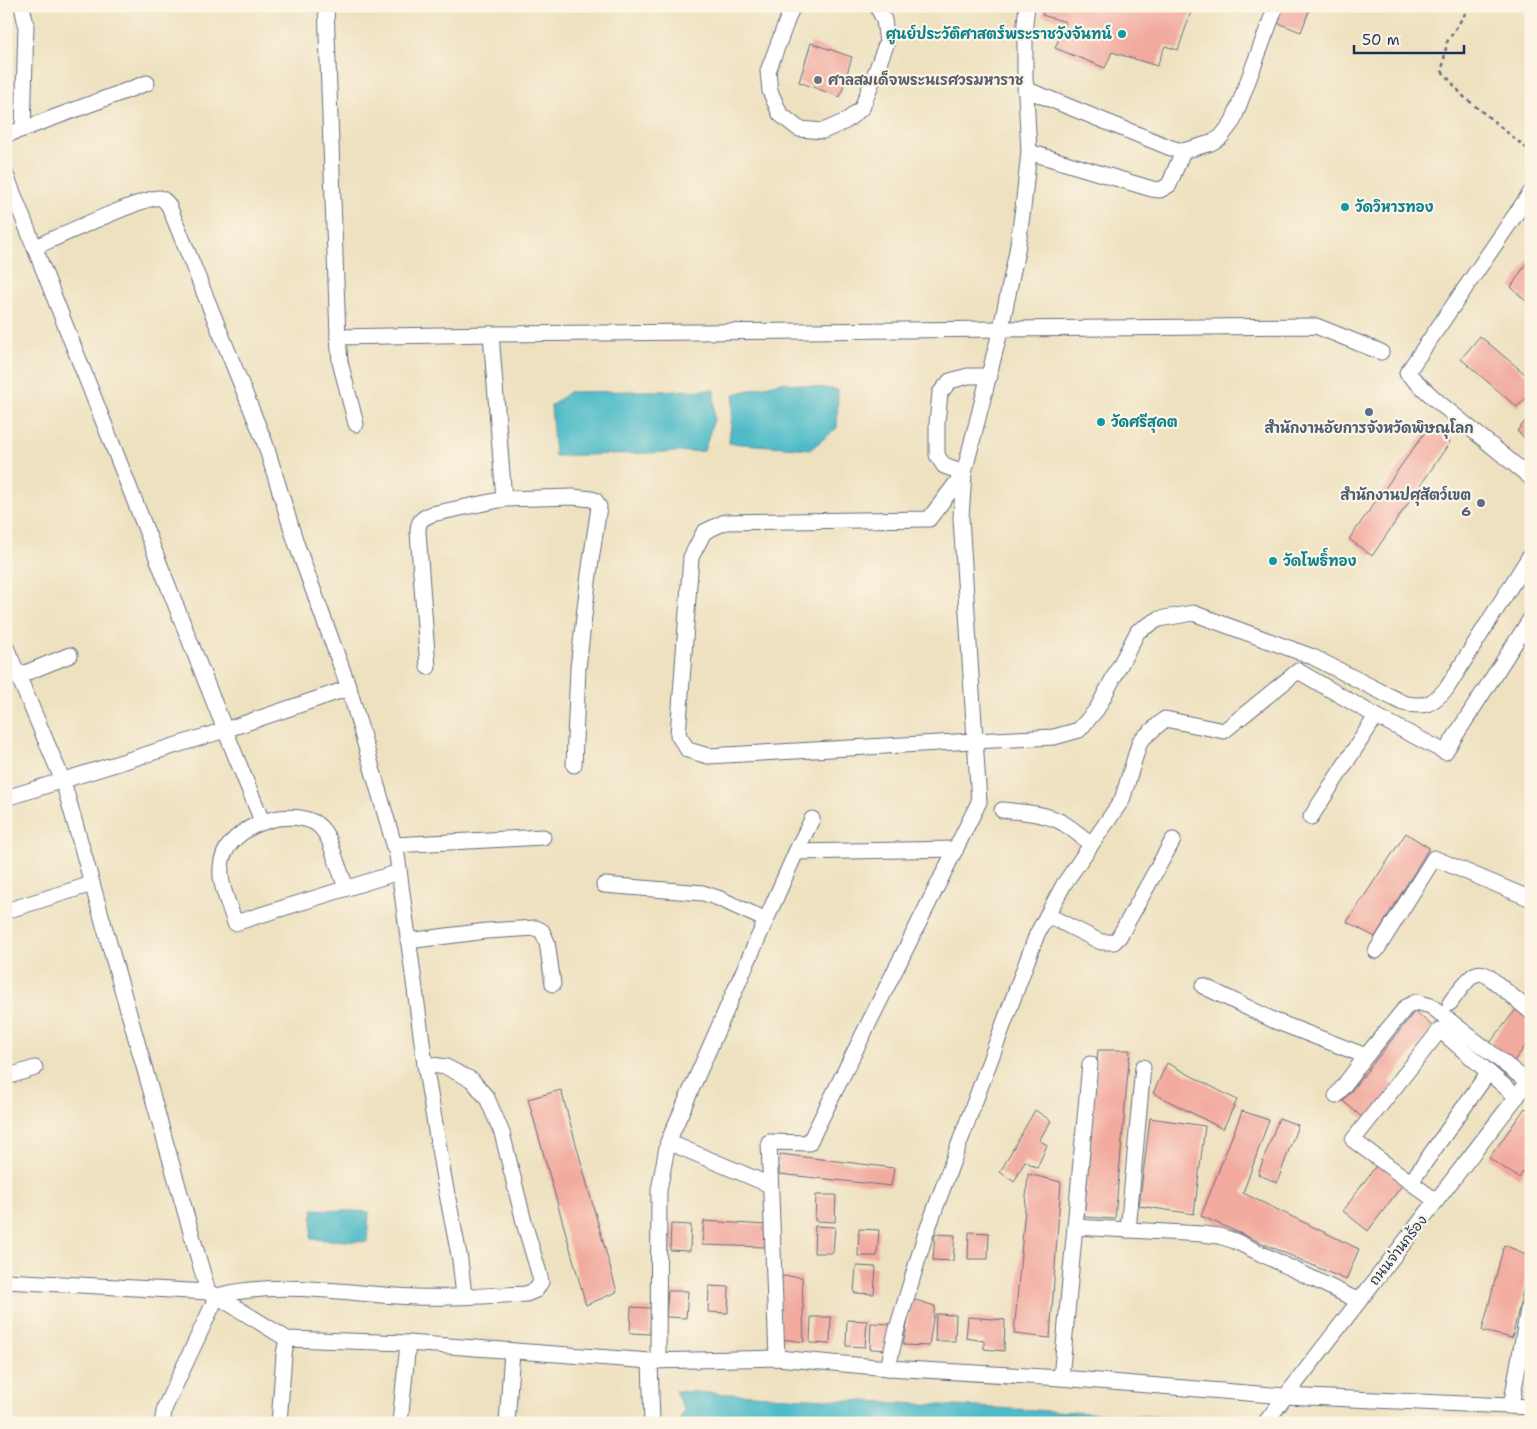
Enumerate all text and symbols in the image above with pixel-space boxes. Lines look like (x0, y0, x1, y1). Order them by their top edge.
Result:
scale bar (1354, 22, 1464, 54)
place label: ศูนย์ประวัติศาสตร์พระราชวังจันทน์ (886, 24, 1112, 45)
marker: ศูนย์ประวัติศาสตร์พระราชวังจันทน์ (1116, 28, 1128, 40)
text: 50 m (1362, 30, 1400, 50)
place label: ศาลสมเด็จพระนเรศวรมหาราช (828, 70, 1024, 89)
marker: ศาลสมเด็จพระนเรศวรมหาราช (812, 74, 824, 86)
place label: วัดวิหารทอง (1355, 198, 1434, 216)
marker: วัดวิหารทอง (1339, 201, 1351, 213)
marker: สำนักงานอัยการจังหวัดพิษณุโลก (1363, 406, 1375, 418)
place label: วัดศรีสุคต (1111, 412, 1178, 433)
marker: วัดศรีสุคต (1095, 416, 1107, 428)
place label: สำนักงานอัยการจังหวัดพิษณุโลก (1264, 418, 1474, 439)
place label: สำนักงานปศุสัตว์เขต 6 (1340, 485, 1471, 520)
marker: สำนักงานปศุสัตว์เขต 6 (1475, 497, 1487, 509)
place label: วัดโพธิ์ทอง (1283, 547, 1357, 570)
marker: วัดโพธิ์ทอง (1267, 555, 1279, 567)
street label: ถนนจ่านกร้อง (1365, 1211, 1431, 1289)

